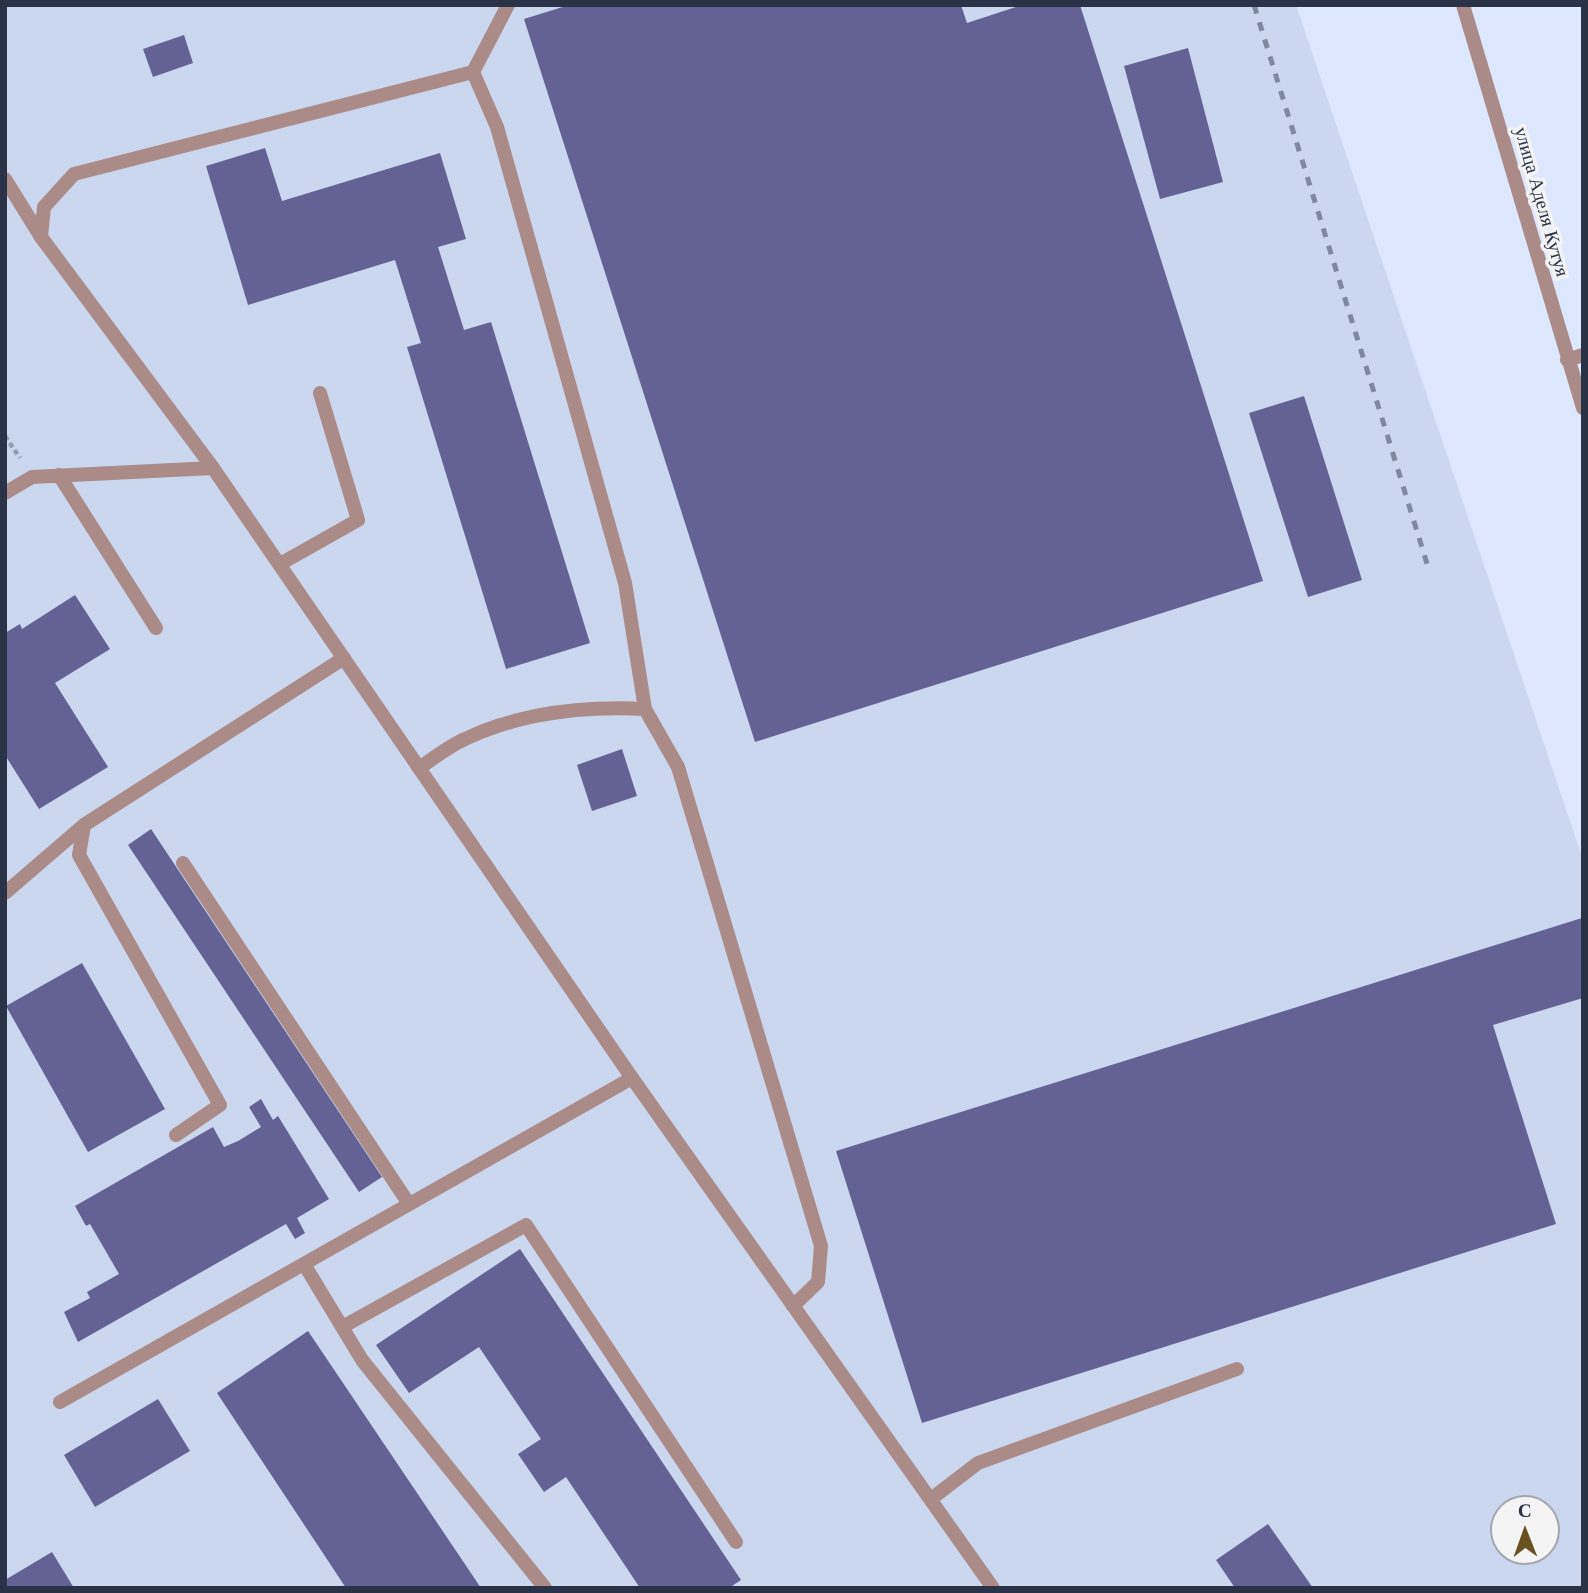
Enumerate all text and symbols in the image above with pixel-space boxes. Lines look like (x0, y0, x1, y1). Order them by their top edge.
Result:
street label: улица Аделя Кутуя (1509, 125, 1573, 279)
north arrow (1490, 1495, 1560, 1565)
text: С (1518, 1499, 1532, 1522)

